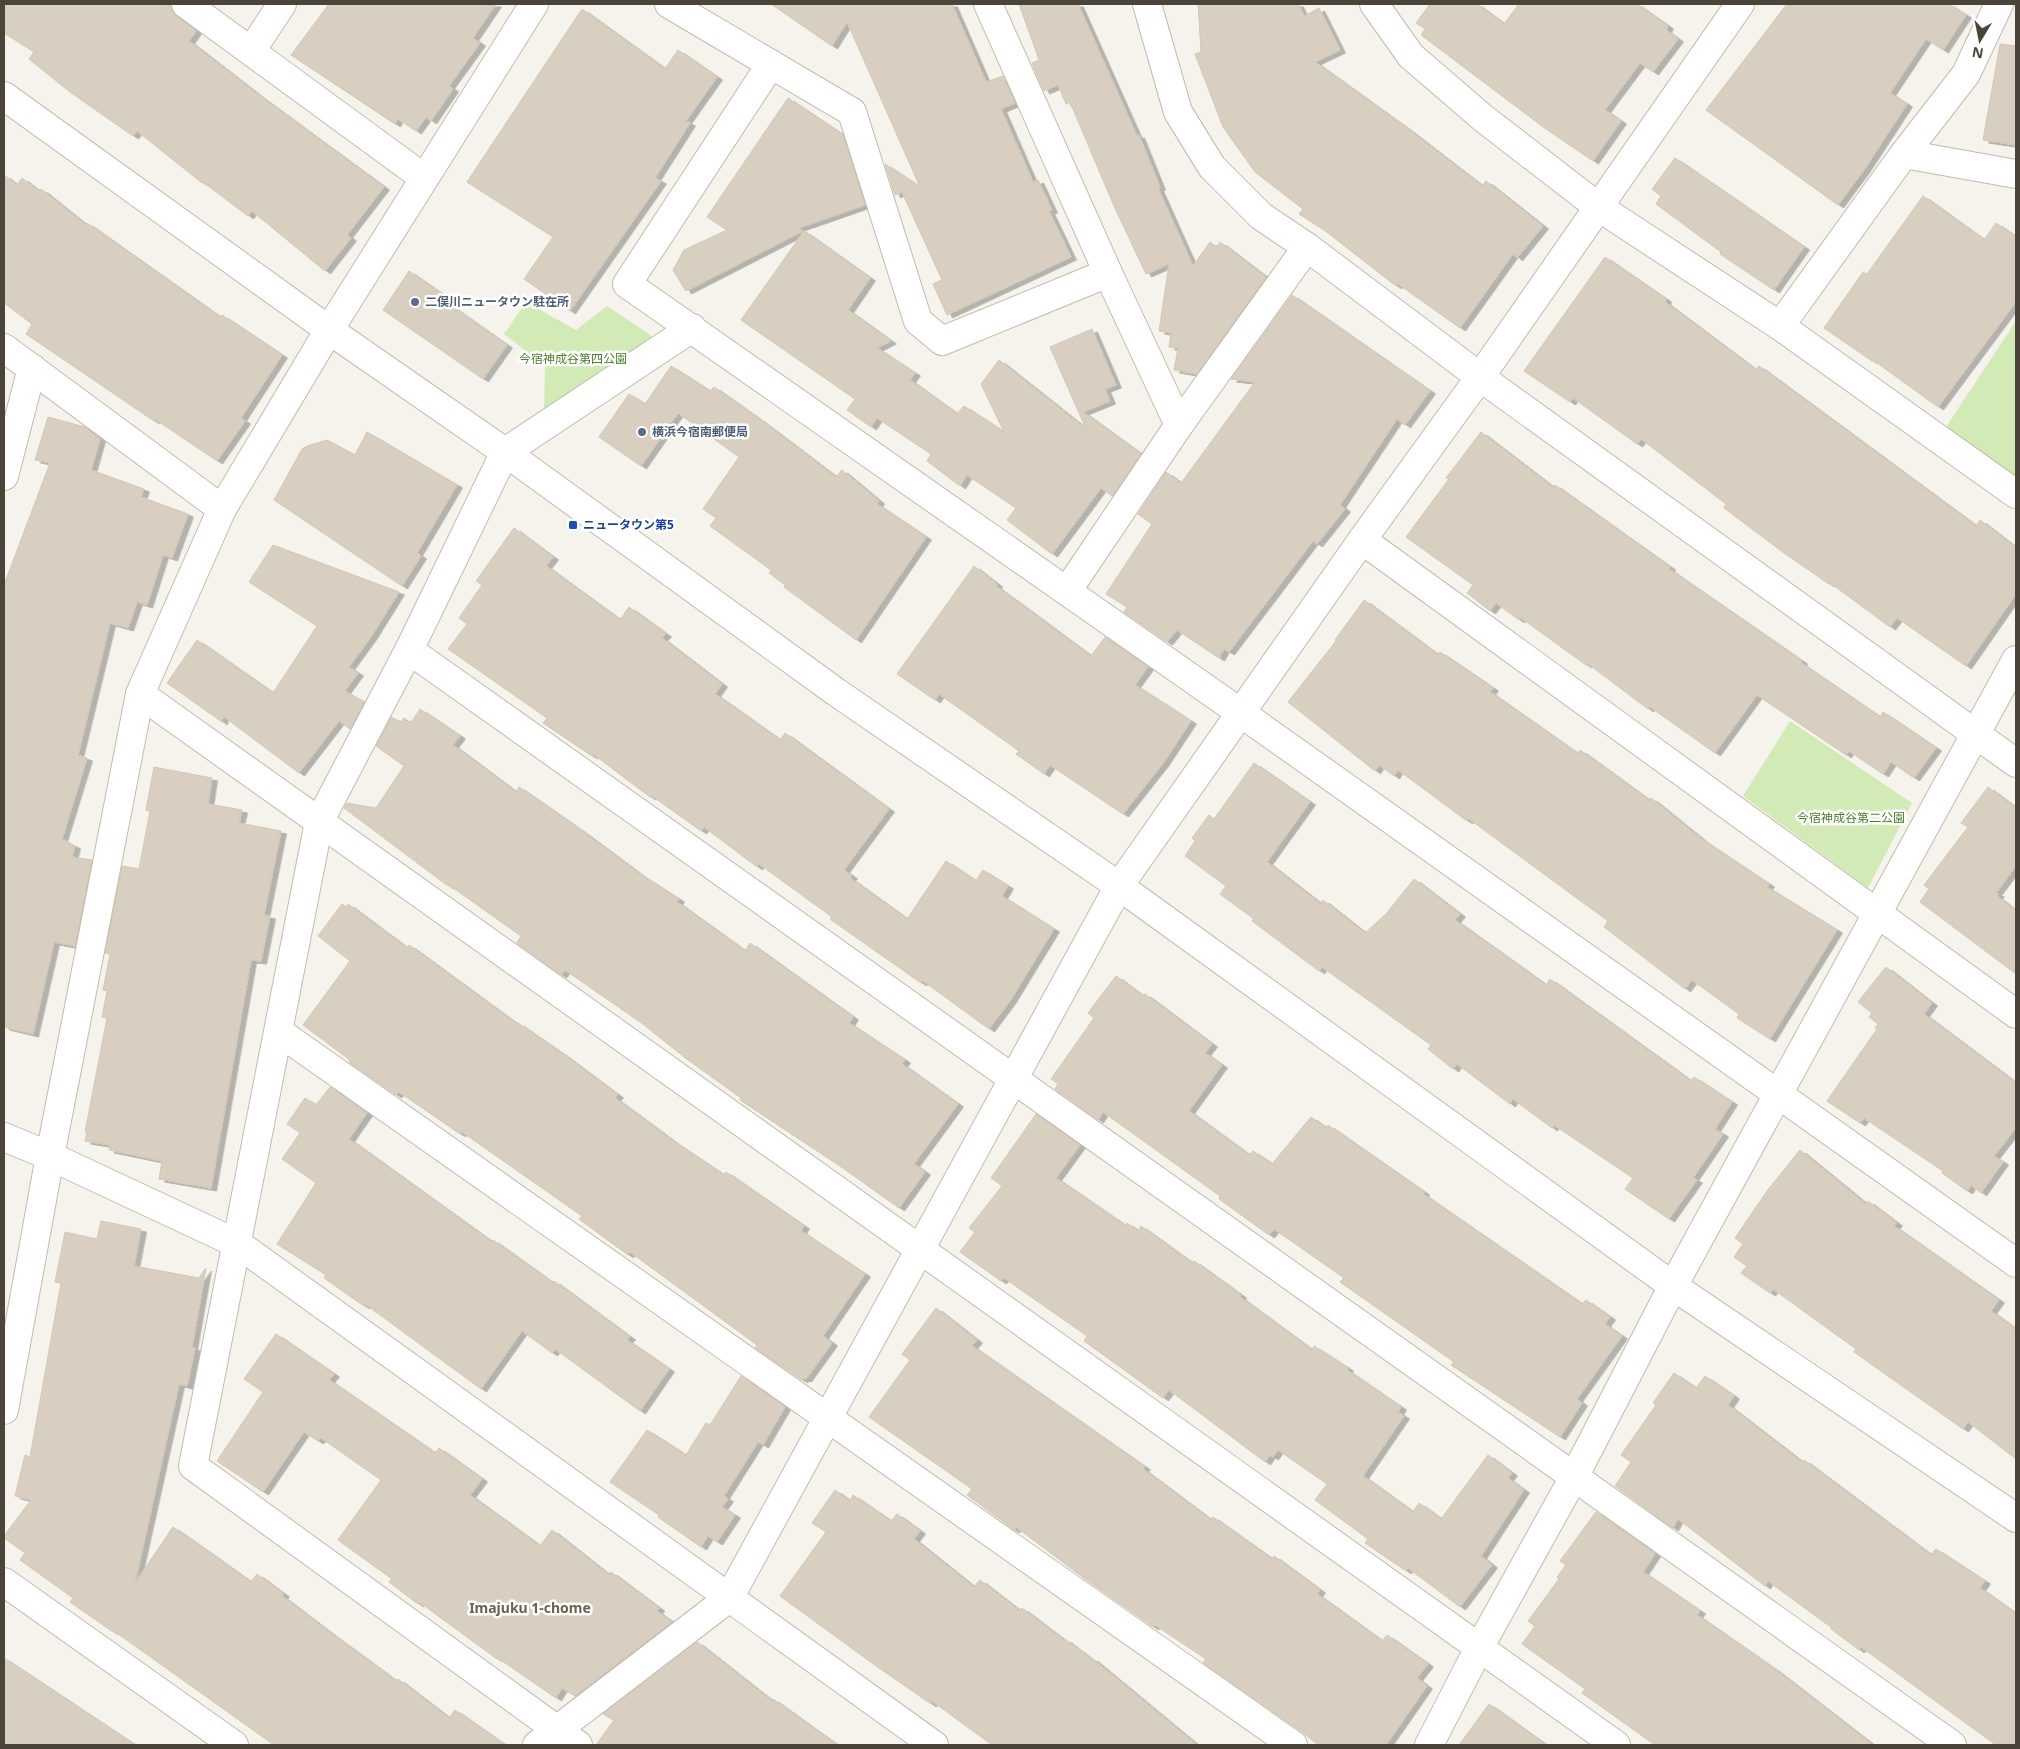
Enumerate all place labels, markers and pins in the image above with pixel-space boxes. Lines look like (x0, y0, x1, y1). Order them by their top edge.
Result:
place label: 二俣川ニュータウン駐在所 (425, 293, 569, 310)
marker: 二俣川ニュータウン駐在所 (409, 296, 421, 308)
place label: 横浜今宿南郵便局 (652, 423, 748, 440)
marker: 横浜今宿南郵便局 (636, 426, 648, 438)
place label: ニュータウン第5 (583, 516, 674, 533)
marker: ニュータウン第5 (567, 519, 579, 531)

